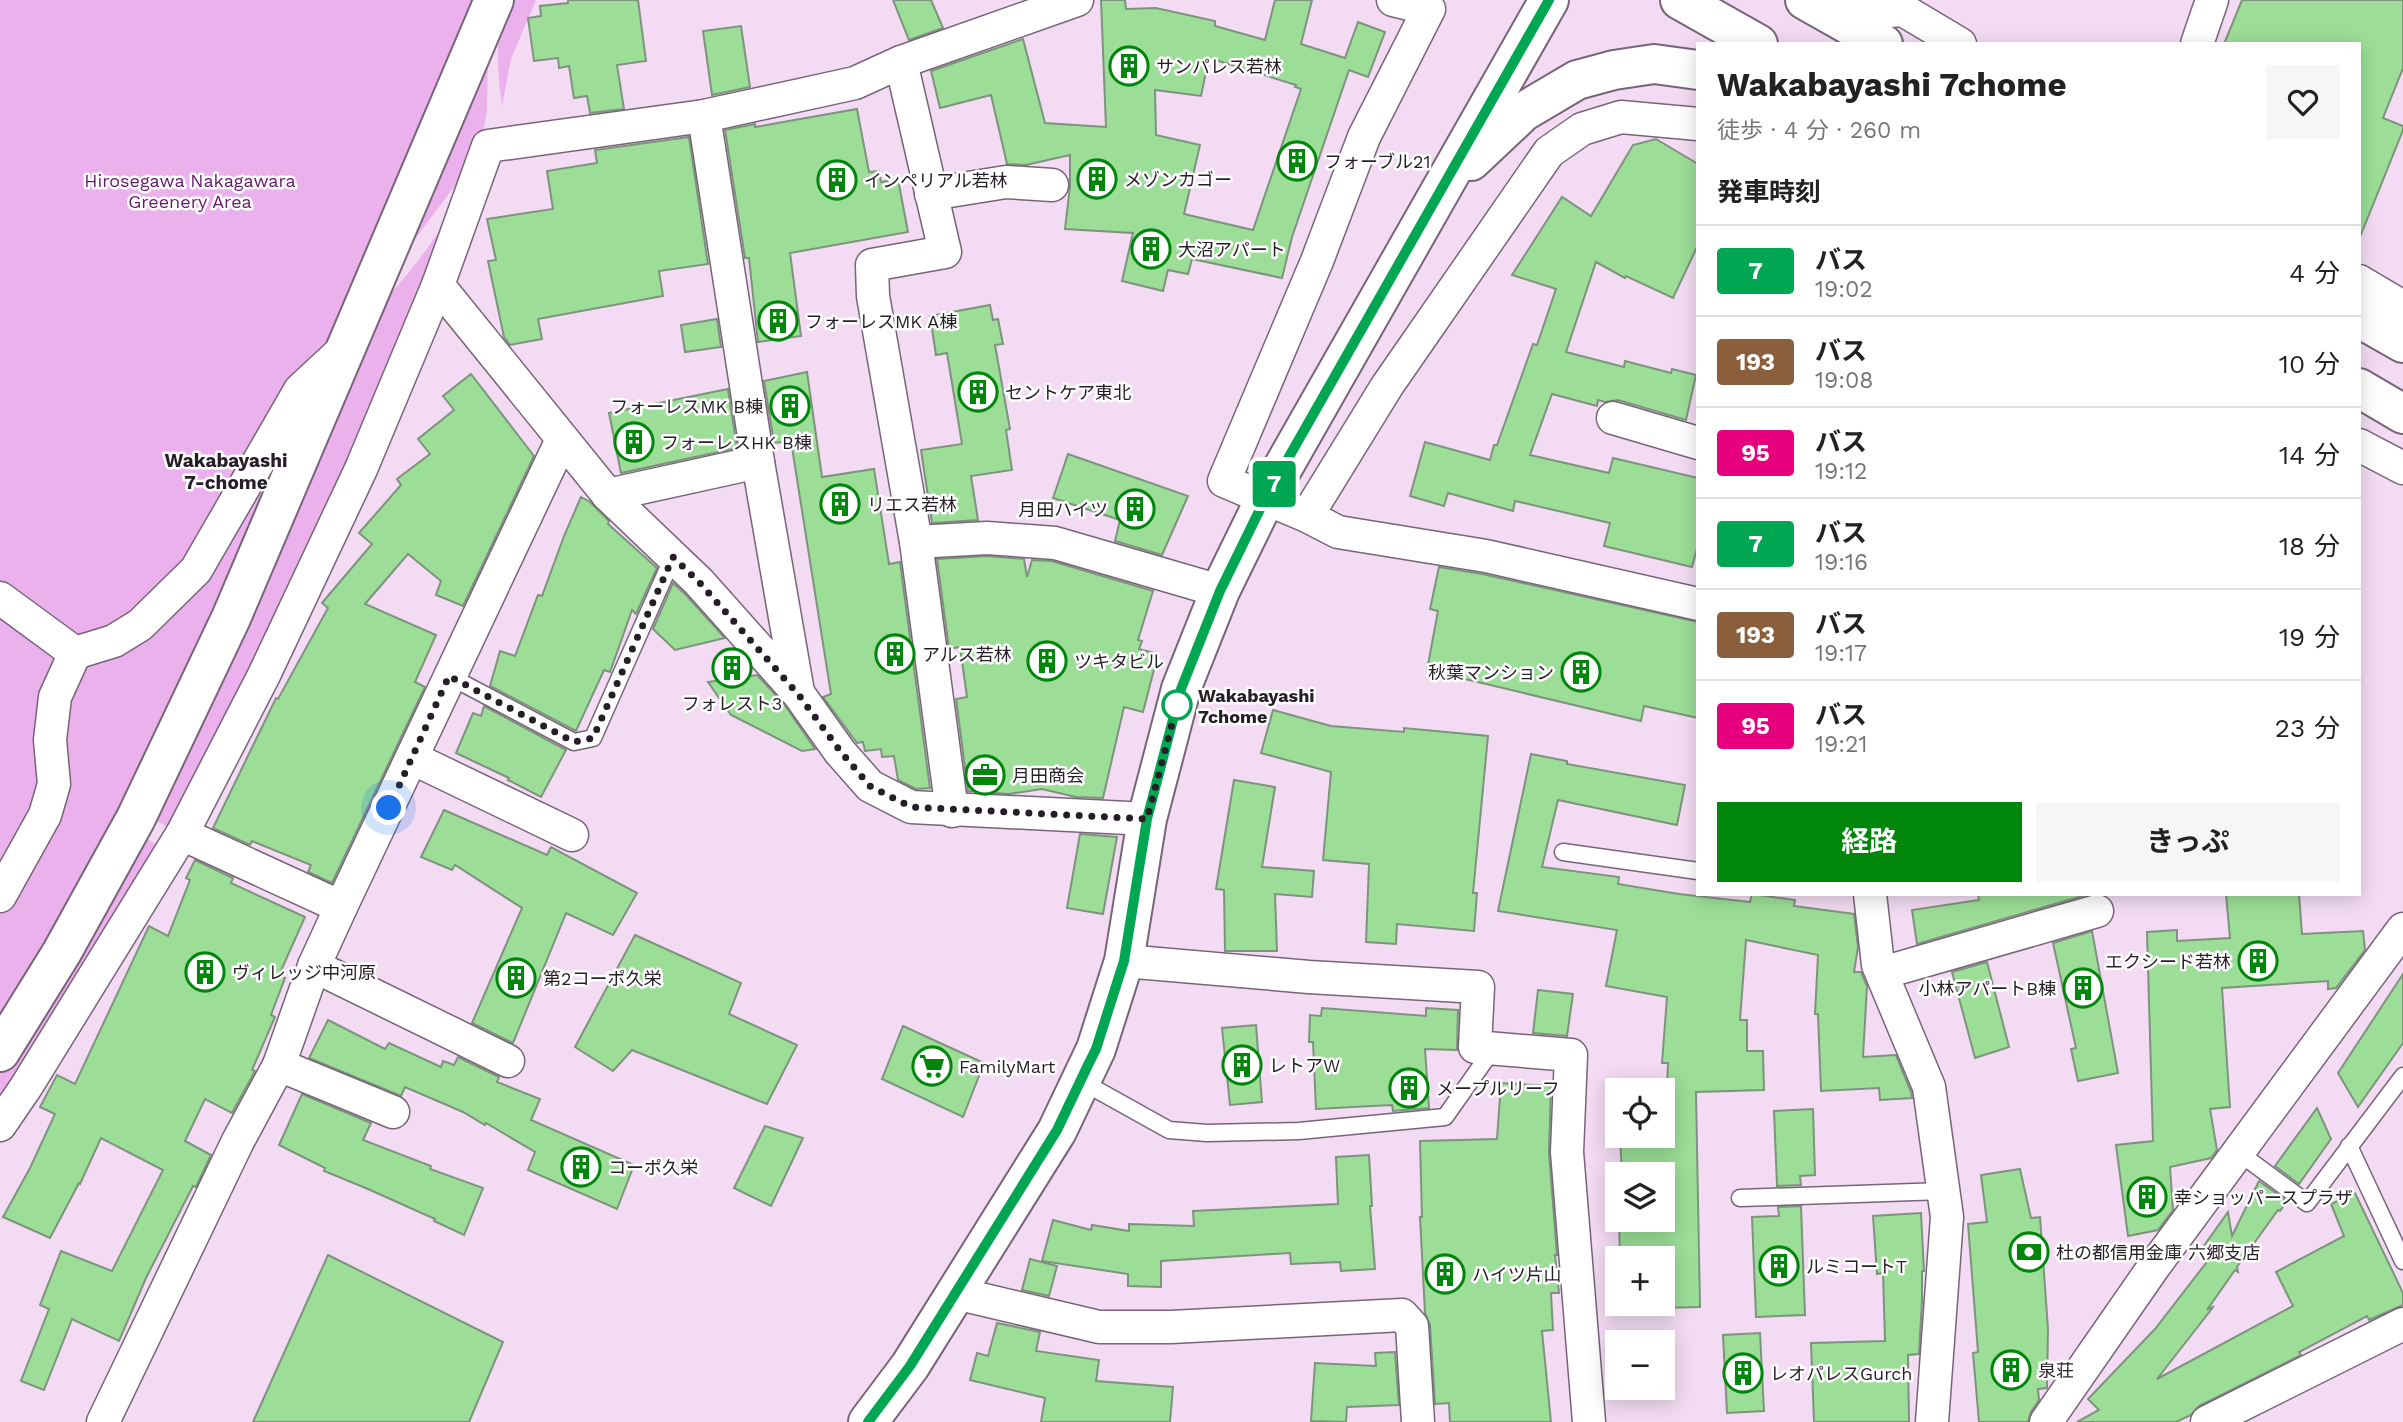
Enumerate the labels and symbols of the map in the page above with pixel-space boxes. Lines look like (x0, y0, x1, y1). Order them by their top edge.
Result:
building icon: サンパレス若林 (1108, 45, 1150, 87)
place label: サンパレス若林 (1156, 56, 1282, 77)
building icon: フォーブル21 (1276, 140, 1318, 182)
place label: フォーブル21 (1324, 151, 1430, 172)
building icon: メゾンカゴー (1076, 158, 1118, 200)
building icon: インペリアル若林 (816, 159, 858, 201)
place label: メゾンカゴー (1124, 169, 1232, 190)
park label: Hirosegawa Nakagawara Greenery Area (84, 170, 296, 212)
place label: インペリアル若林 (864, 170, 1008, 191)
building icon: 大沼アパート (1130, 228, 1172, 270)
place label: 大沼アパート (1178, 239, 1286, 260)
building icon: フォーレスMK A棟 (757, 300, 799, 342)
place label: フォーレスMK A棟 (805, 311, 957, 332)
building icon: セントケア東北 (957, 371, 999, 413)
place label: セントケア東北 (1005, 382, 1131, 403)
building icon: フォーレスMK B棟 (769, 385, 811, 427)
place label: フォーレスMK B棟 (610, 396, 763, 417)
building icon: フォーレスHK B棟 (613, 421, 655, 463)
place label: フォーレスHK B棟 (661, 432, 812, 453)
district label: Wakabayashi 7-chome (164, 449, 288, 494)
line badge: 7 (1251, 461, 1297, 507)
building icon: リエス若林 (819, 483, 861, 525)
building icon: 月田ハイツ (1114, 488, 1156, 530)
place label: リエス若林 (867, 494, 957, 515)
place label: 月田ハイツ (1018, 499, 1108, 520)
building icon: アルス若林 (874, 633, 916, 675)
building icon: ツキタビル (1026, 640, 1068, 682)
place label: アルス若林 (922, 644, 1012, 665)
building icon: フォレスト3 (711, 647, 753, 689)
place label: ツキタビル (1074, 651, 1164, 672)
building icon: 秋葉マンション (1560, 651, 1602, 693)
place label: 秋葉マンション (1428, 662, 1554, 683)
place label: Wakabayashi 7chome (1198, 685, 1315, 727)
marker: Wakabayashi 7chome (1162, 690, 1192, 720)
place label: フォレスト3 (682, 693, 782, 714)
office icon: 月田商会 (964, 754, 1006, 796)
place label: 月田商会 (1012, 765, 1084, 786)
your location (371, 790, 406, 825)
building icon: エクシード若林 (2237, 940, 2279, 982)
building icon: ヴィレッジ中河原 (184, 951, 226, 993)
place label: エクシード若林 (2105, 951, 2231, 972)
building icon: 第2コーポ久栄 (495, 957, 537, 999)
place label: ヴィレッジ中河原 (232, 962, 376, 983)
building icon: 小林アパートB棟 (2062, 967, 2104, 1009)
place label: 第2コーポ久栄 (543, 968, 662, 989)
place label: 小林アパートB棟 (1919, 978, 2056, 999)
building icon: レトアW (1221, 1044, 1263, 1086)
supermarket icon: FamilyMart (911, 1045, 953, 1087)
place label: レトアW (1269, 1055, 1340, 1076)
place label: FamilyMart (959, 1056, 1056, 1077)
building icon: メープルリーフ (1388, 1067, 1430, 1109)
place label: メープルリーフ (1436, 1078, 1560, 1099)
building icon: コーポ久栄 (560, 1146, 602, 1188)
place label: コーポ久栄 (608, 1157, 698, 1178)
building icon: 幸ショッパースプラザ (2126, 1176, 2168, 1218)
place label: 幸ショッパースプラザ (2174, 1187, 2353, 1208)
bank icon: 杜の都信用金庫 六郷支店 (2008, 1231, 2050, 1273)
place label: 杜の都信用金庫 六郷支店 (2056, 1242, 2260, 1263)
building icon: ルミコートT (1758, 1245, 1800, 1287)
building icon: ハイツ片山 (1424, 1253, 1466, 1295)
place label: ルミコートT (1806, 1256, 1907, 1277)
place label: ハイツ片山 (1472, 1264, 1562, 1285)
building icon: 泉荘 (1990, 1349, 2032, 1391)
building icon: レオパレスGurch (1722, 1352, 1764, 1394)
place label: 泉荘 (2038, 1360, 2074, 1381)
place label: レオパレスGurch (1770, 1363, 1912, 1384)

